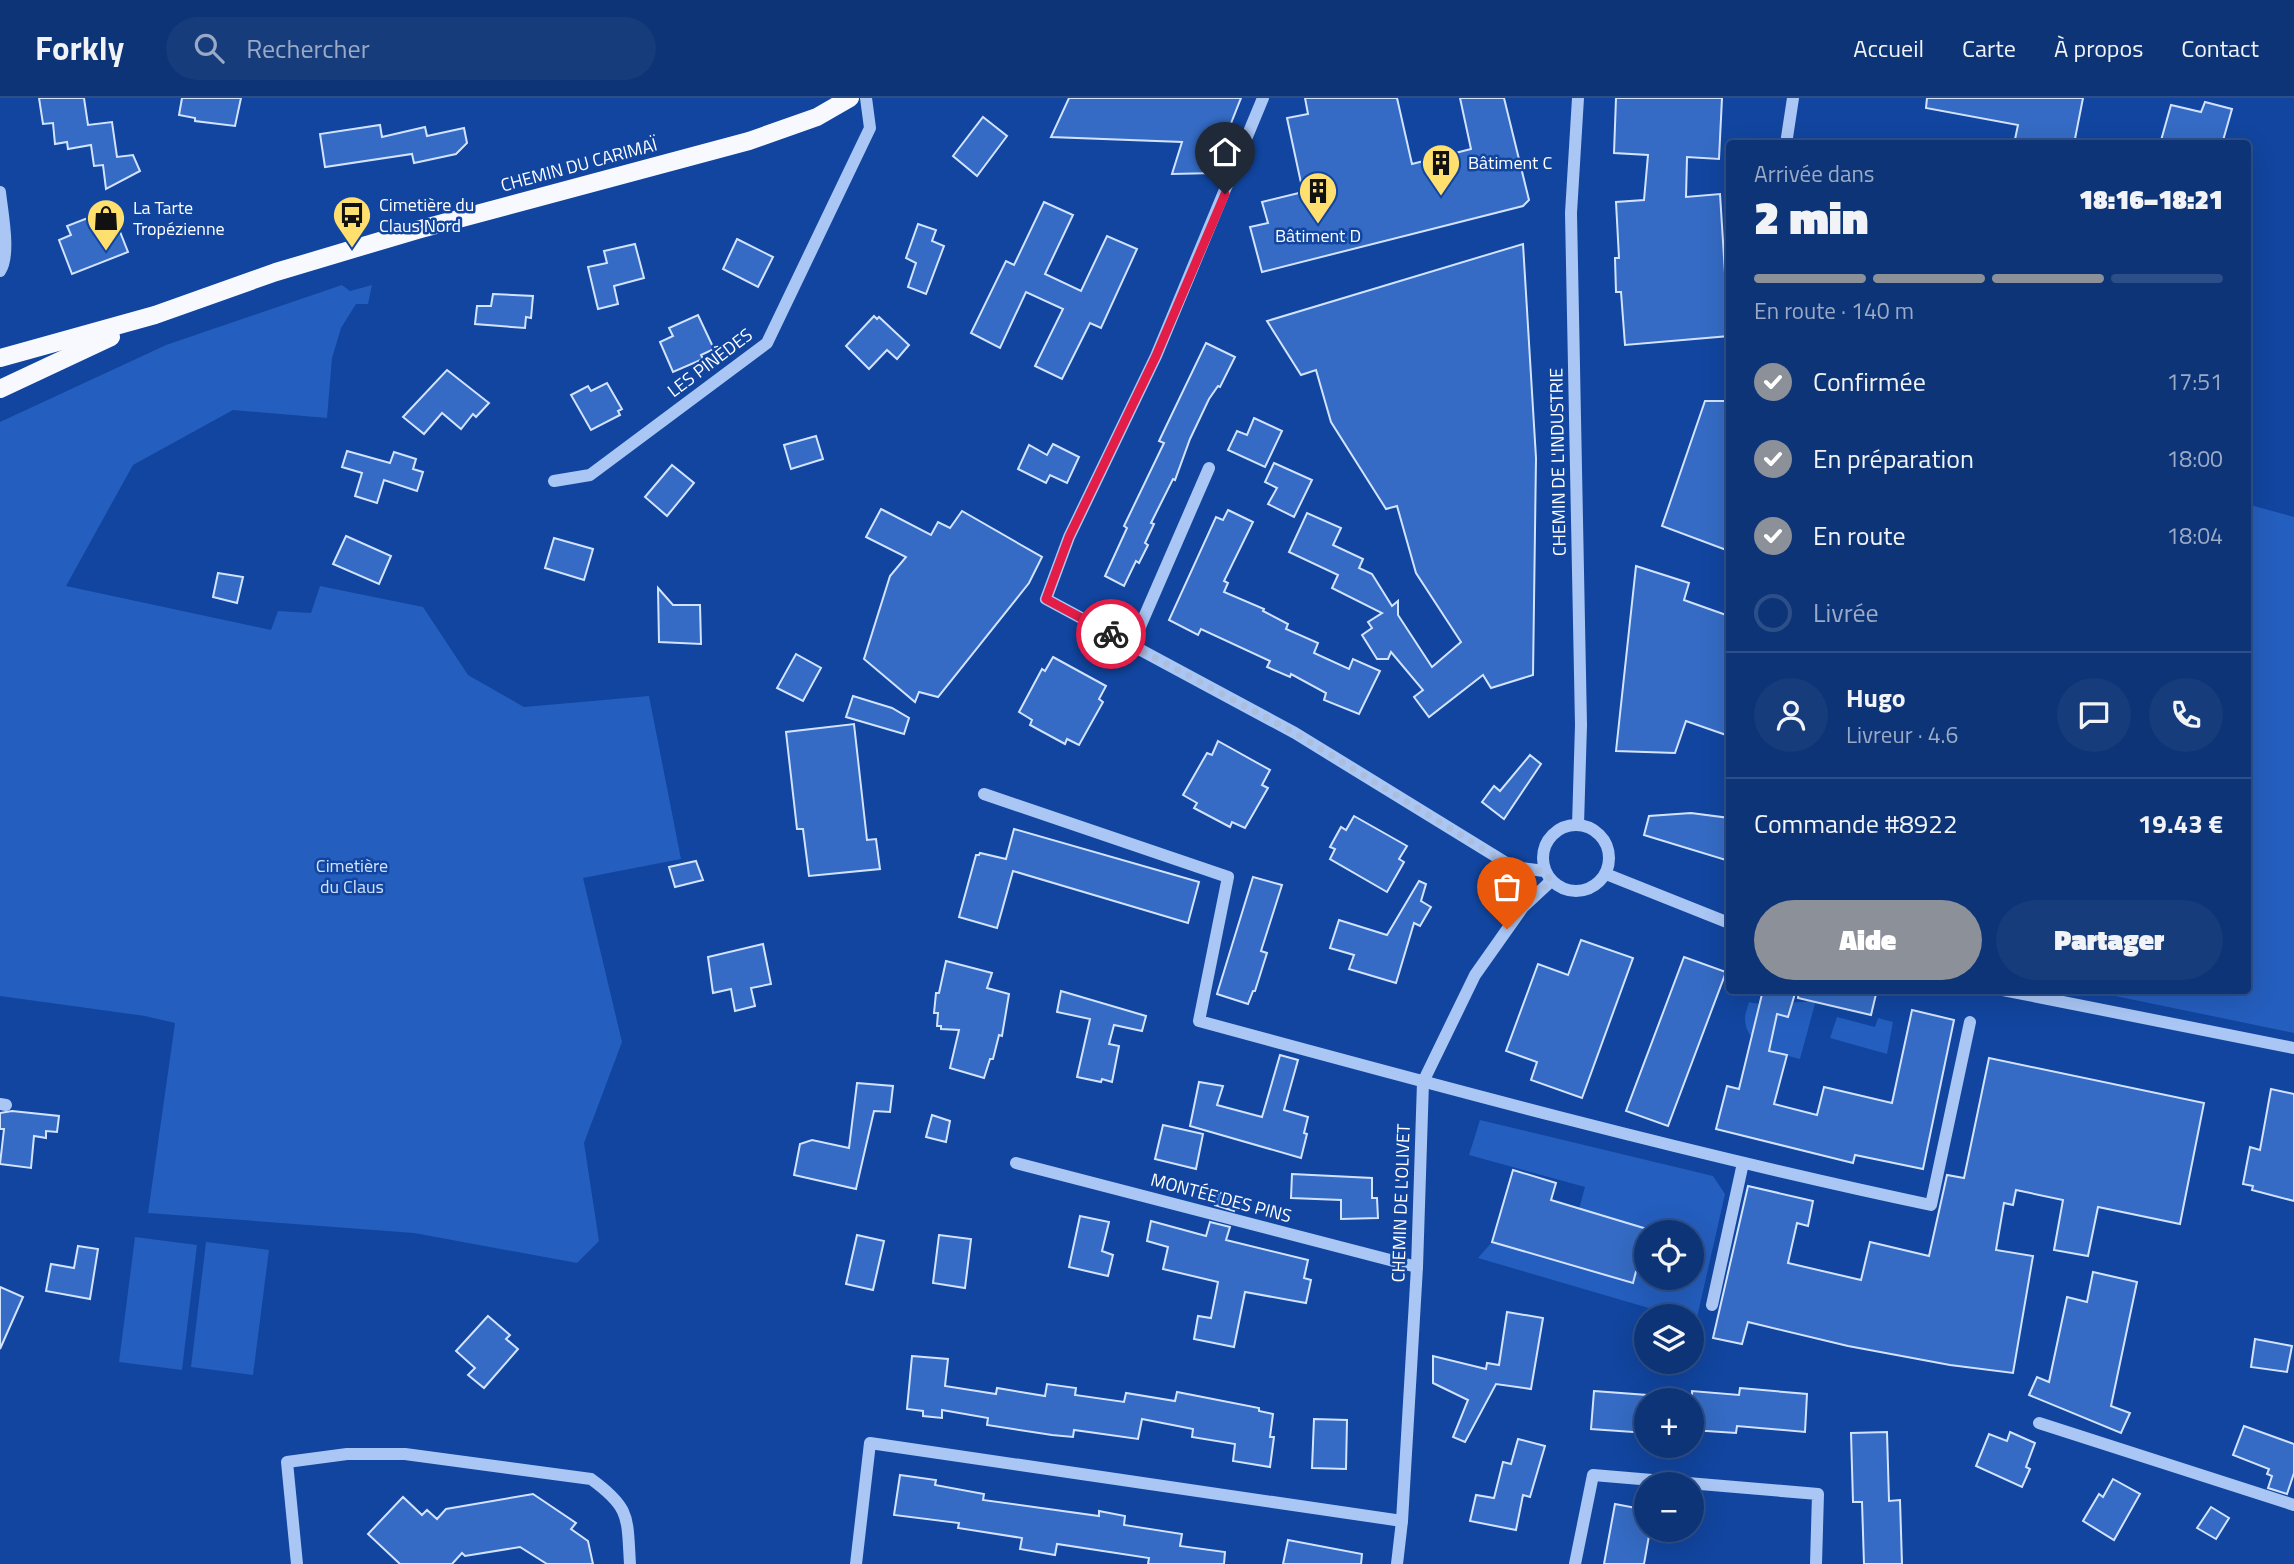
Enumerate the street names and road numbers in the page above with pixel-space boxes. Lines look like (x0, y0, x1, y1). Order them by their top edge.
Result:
street label: CHEMIN DU CARIMAÏ (498, 130, 661, 198)
street label: LES PINÈDES (661, 322, 758, 404)
street label: CHEMIN DE L'INDUSTRIE (1542, 368, 1573, 556)
street label: CHEMIN DE L'OLIVET (1384, 1123, 1417, 1283)
street label: MONTÉE DES PINS (1148, 1166, 1295, 1229)

